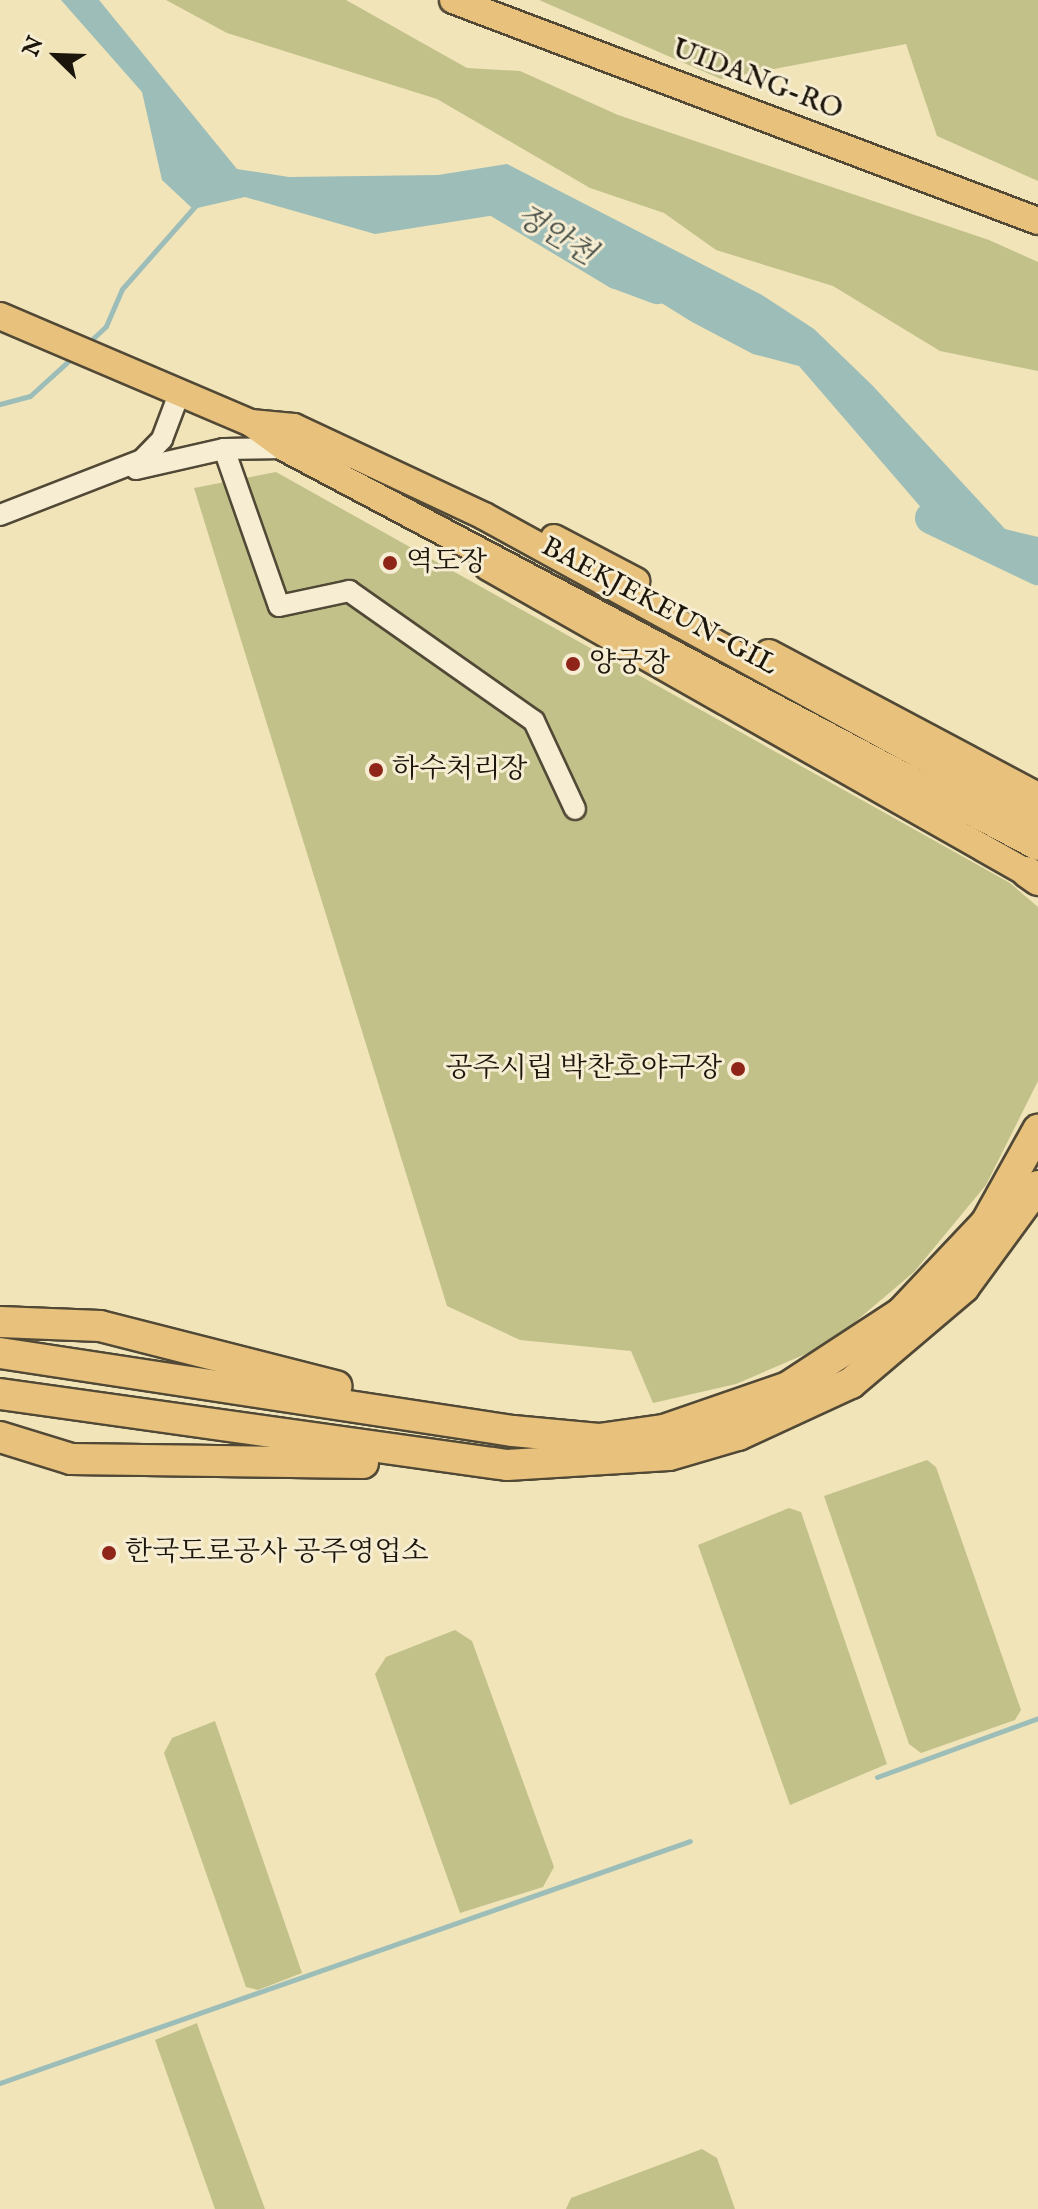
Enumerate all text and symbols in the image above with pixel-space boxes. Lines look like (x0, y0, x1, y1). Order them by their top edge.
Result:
north arrow (16, 16, 96, 96)
text: N (17, 32, 51, 61)
street label: UIDANG-RO (667, 32, 847, 128)
water label: 정안천 (508, 198, 602, 274)
street label: BAEKJEKEUN-GIL (535, 531, 783, 683)
place label: 역도장 (406, 546, 487, 580)
marker: 역도장 (381, 554, 399, 572)
place label: 양궁장 (589, 647, 670, 681)
marker: 양궁장 (564, 655, 582, 673)
place label: 하수처리장 (392, 753, 527, 787)
marker: 하수처리장 (367, 761, 385, 779)
place label: 공주시립 박찬호야구장 (445, 1052, 722, 1086)
marker: 공주시립 박찬호야구장 (729, 1060, 747, 1078)
place label: 한국도로공사 공주영업소 (125, 1536, 429, 1570)
marker: 한국도로공사 공주영업소 (100, 1544, 118, 1562)

